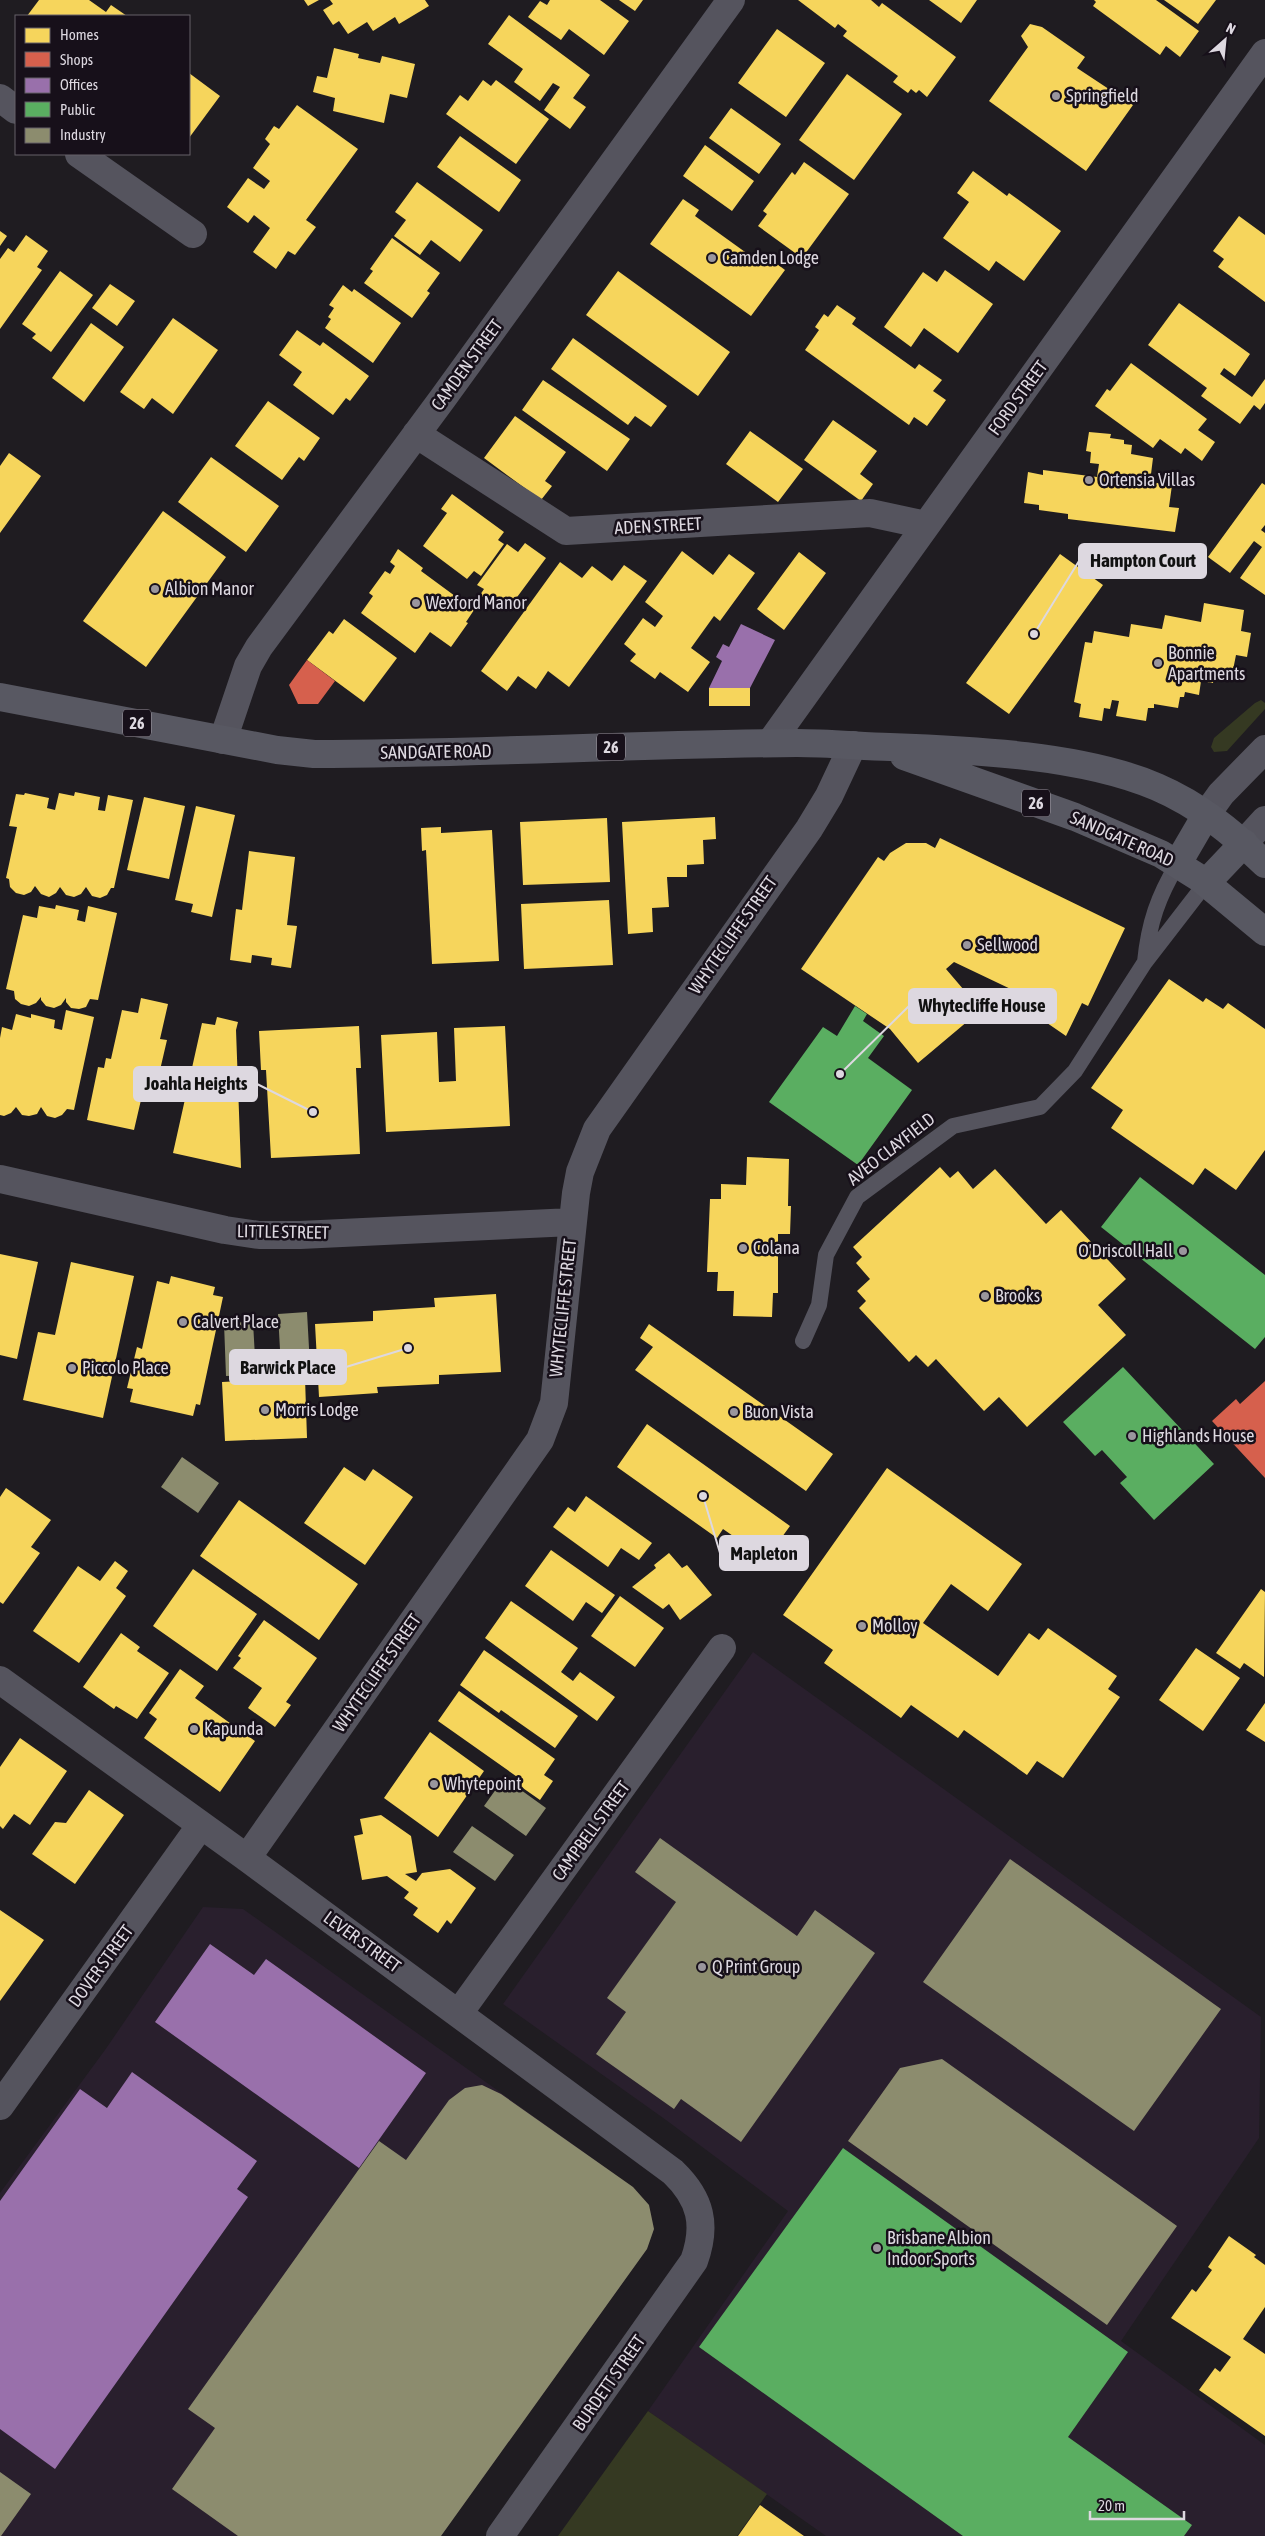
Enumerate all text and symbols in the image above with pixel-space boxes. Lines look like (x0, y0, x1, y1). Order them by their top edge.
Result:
legend (15, 15, 190, 155)
north arrow (1200, 15, 1250, 65)
text: N (1224, 19, 1238, 37)
text: Homes (60, 26, 99, 43)
text: Shops (60, 51, 93, 68)
text: Offices (60, 76, 98, 93)
place label: Springfield (1066, 85, 1138, 106)
marker: Springfield (1050, 90, 1062, 102)
text: Public (60, 101, 95, 118)
text: Industry (60, 126, 106, 143)
place label: Camden Lodge (722, 247, 819, 268)
marker: Camden Lodge (706, 252, 718, 264)
street label: CAMDEN STREET (427, 315, 507, 414)
street label: FORD STREET (984, 356, 1052, 439)
place label: Ortensia Villas (1099, 469, 1195, 490)
marker: Ortensia Villas (1083, 474, 1095, 486)
street label: ADEN STREET (614, 513, 702, 538)
callout: Hampton Court (1079, 544, 1206, 578)
text: Hampton Court (1090, 549, 1197, 571)
place label: Albion Manor (165, 578, 255, 599)
marker: Albion Manor (149, 583, 161, 595)
place label: Wexford Manor (426, 592, 527, 613)
marker: Wexford Manor (410, 597, 422, 609)
place label: Bonnie Apartments (1168, 642, 1245, 684)
marker: Bonnie Apartments (1152, 657, 1164, 669)
road number: 26 (123, 710, 151, 736)
road number: 26 (597, 734, 625, 760)
street label: SANDGATE ROAD (380, 740, 492, 763)
road number: 26 (1022, 790, 1050, 816)
street label: SANDGATE ROAD (1067, 806, 1177, 871)
street label: WHYTECLIFFE STREET (684, 872, 781, 998)
place label: Sellwood (977, 934, 1038, 955)
marker: Sellwood (961, 939, 973, 951)
callout: Whytecliffe House (909, 989, 1056, 1023)
text: Whytecliffe House (917, 994, 1046, 1016)
callout: Joahla Heights (134, 1067, 257, 1101)
text: Joahla Heights (143, 1072, 248, 1094)
street label: AVEO CLAYFIELD (843, 1108, 939, 1189)
street label: LITTLE STREET (237, 1220, 329, 1243)
place label: Colana (753, 1237, 800, 1258)
street label: WHYTECLIFFE STREET (545, 1238, 580, 1378)
place label: O'Driscoll Hall (1078, 1240, 1173, 1261)
marker: Colana (737, 1242, 749, 1254)
marker: O'Driscoll Hall (1177, 1245, 1189, 1257)
place label: Brooks (995, 1285, 1040, 1306)
marker: Brooks (979, 1290, 991, 1302)
place label: Calvert Place (193, 1311, 279, 1332)
marker: Calvert Place (177, 1316, 189, 1328)
callout: Barwick Place (230, 1350, 346, 1384)
text: Barwick Place (240, 1356, 336, 1378)
place label: Piccolo Place (82, 1357, 169, 1378)
marker: Piccolo Place (66, 1362, 78, 1374)
place label: Morris Lodge (275, 1399, 359, 1420)
place label: Buon Vista (744, 1401, 814, 1422)
marker: Morris Lodge (259, 1404, 271, 1416)
marker: Buon Vista (728, 1406, 740, 1418)
place label: Highlands House (1142, 1425, 1254, 1446)
marker: Highlands House (1126, 1430, 1138, 1442)
callout: Mapleton (720, 1536, 808, 1570)
text: Mapleton (730, 1542, 798, 1564)
street label: WHYTECLIFFE STREET (328, 1610, 425, 1736)
place label: Molloy (872, 1615, 918, 1636)
marker: Molloy (856, 1620, 868, 1632)
place label: Kapunda (204, 1718, 264, 1739)
marker: Kapunda (188, 1723, 200, 1735)
place label: Whytepoint (444, 1773, 521, 1794)
street label: CAMPBELL STREET (547, 1777, 634, 1885)
marker: Whytepoint (428, 1778, 440, 1790)
street label: LEVER STREET (320, 1907, 405, 1977)
street label: DOVER STREET (64, 1921, 137, 2011)
place label: Q Print Group (712, 1956, 800, 1977)
marker: Q Print Group (696, 1961, 708, 1973)
place label: Brisbane Albion Indoor Sports (887, 2227, 991, 2269)
marker: Brisbane Albion Indoor Sports (871, 2242, 883, 2254)
street label: BURDETT STREET (568, 2331, 649, 2435)
scale bar (1090, 2488, 1184, 2520)
text: 20 m (1098, 2497, 1125, 2514)

